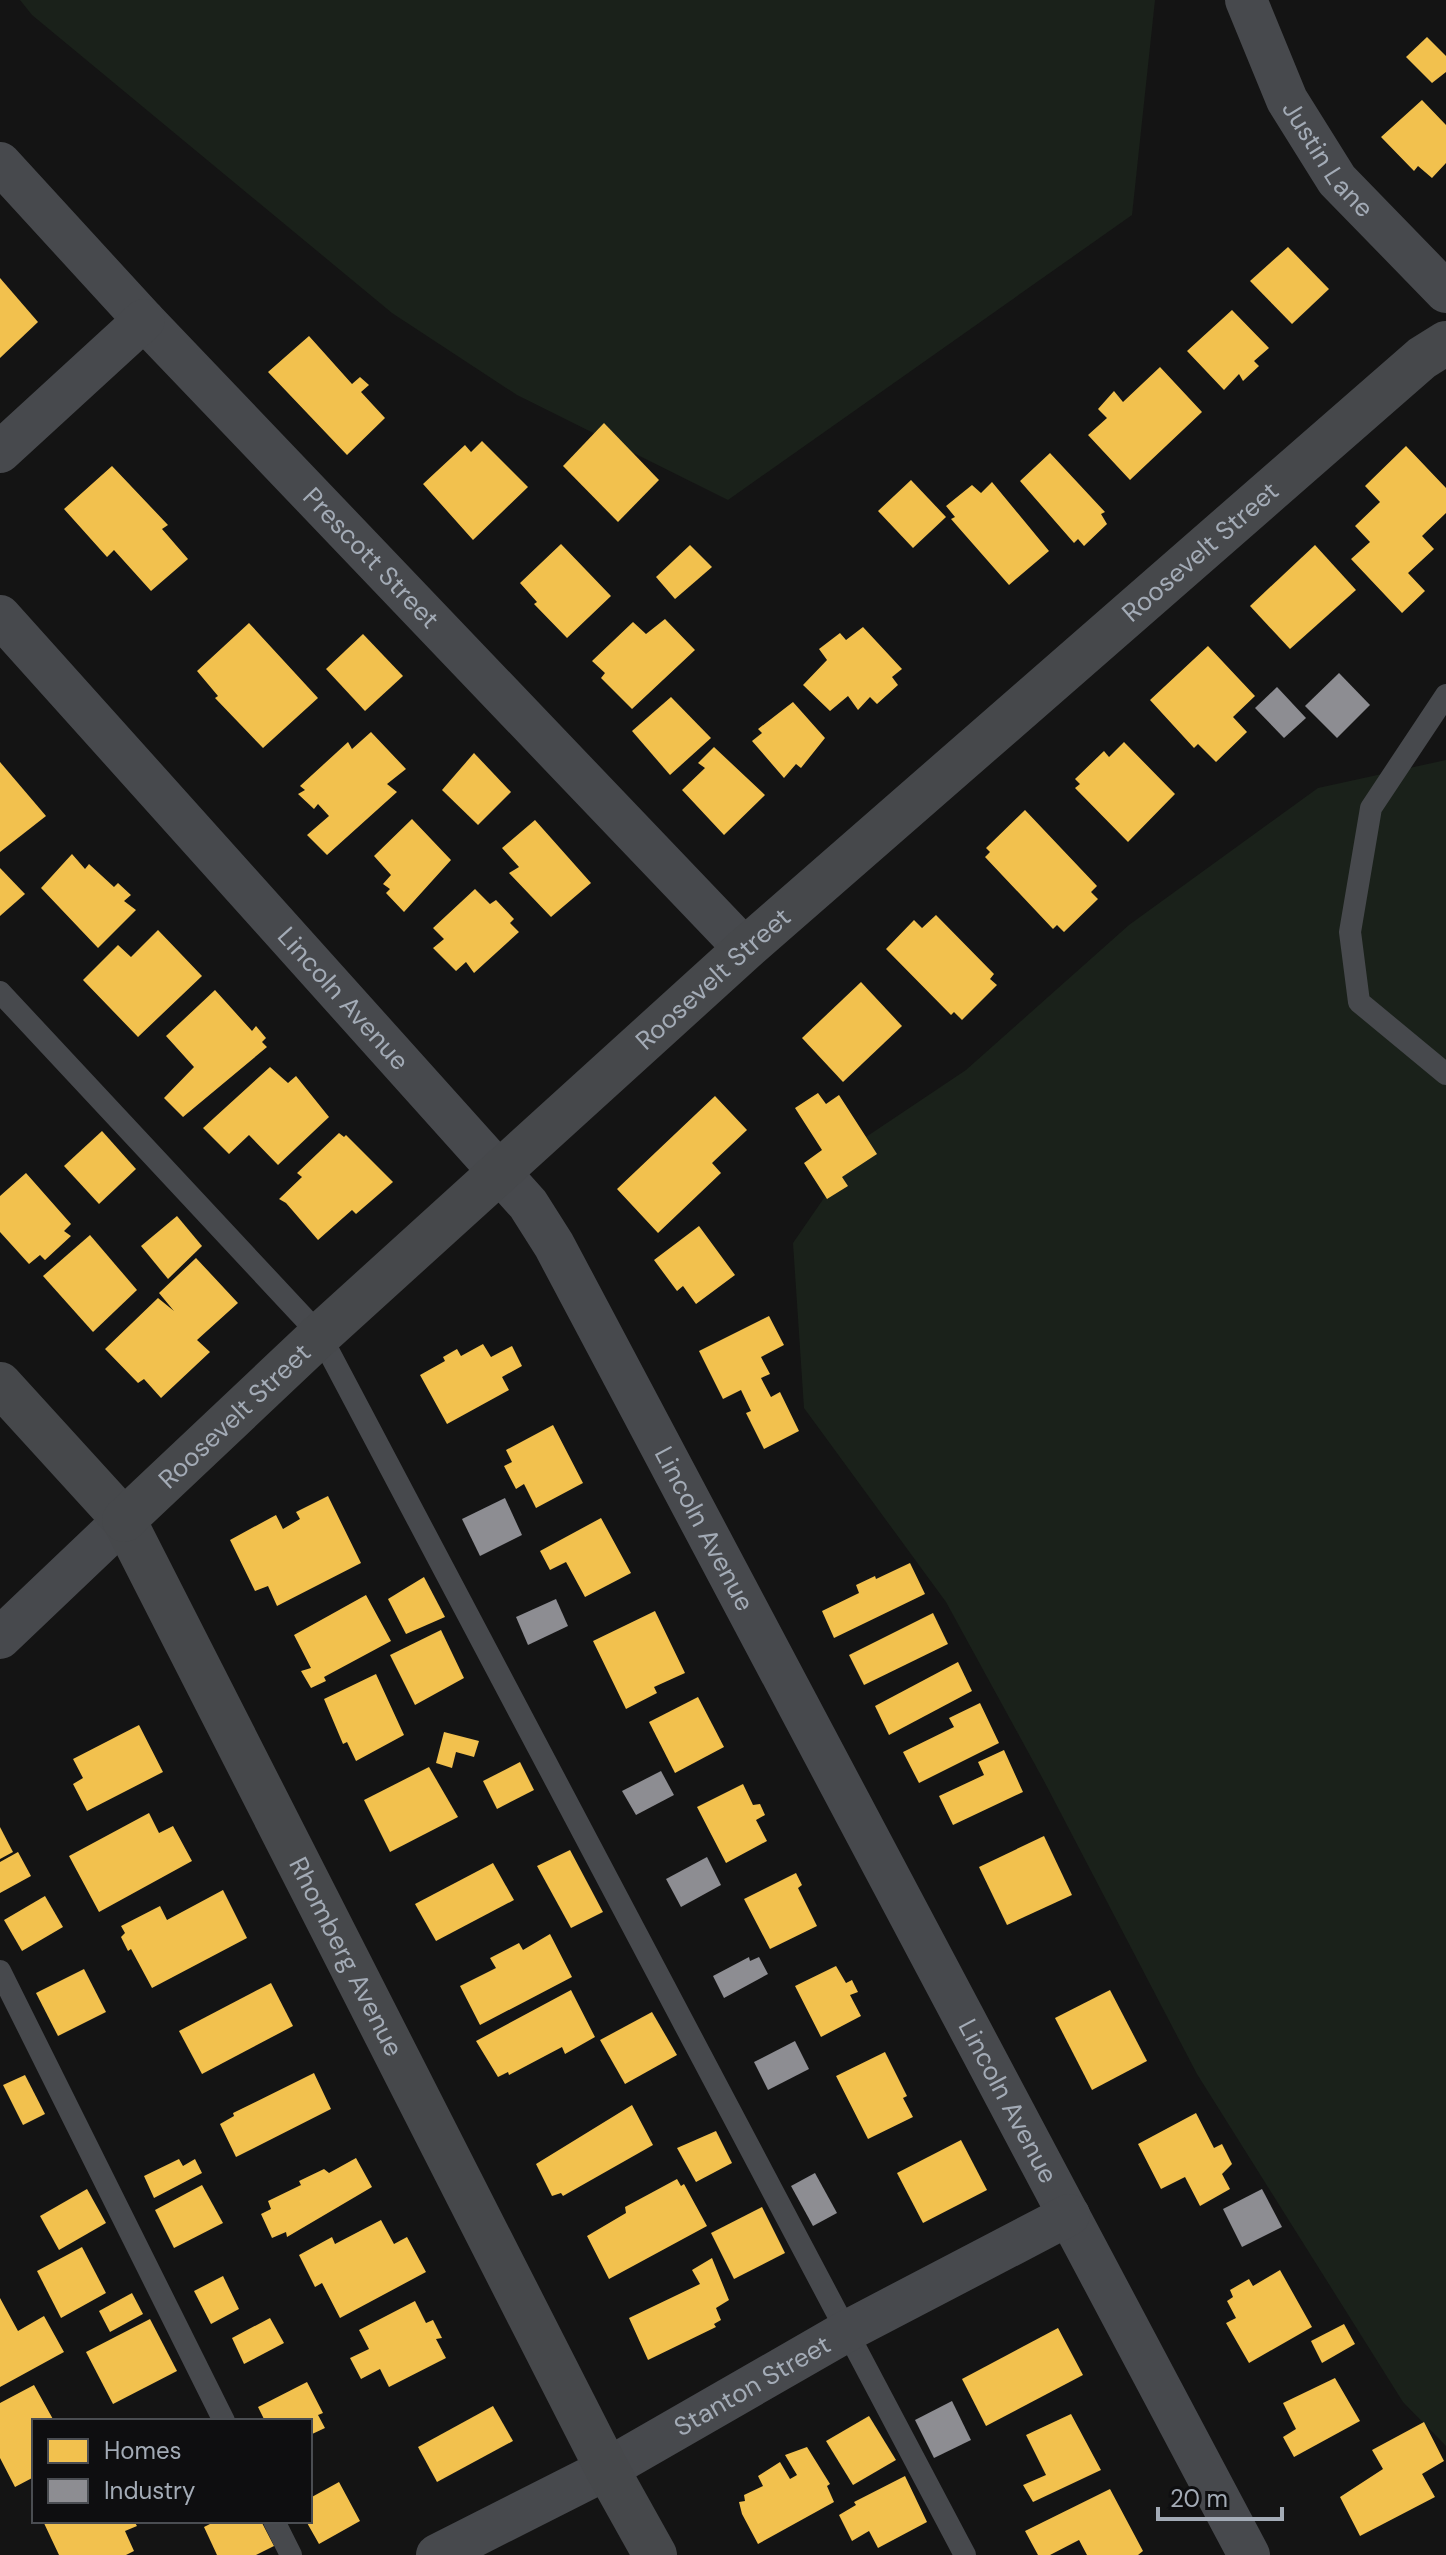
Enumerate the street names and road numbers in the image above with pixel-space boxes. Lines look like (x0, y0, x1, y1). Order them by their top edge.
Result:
street label: Justin Lane (1275, 94, 1381, 225)
street label: Roosevelt Street (1115, 474, 1286, 629)
street label: Prescott Street (296, 480, 447, 636)
street label: Roosevelt Street (628, 900, 798, 1057)
street label: Lincoln Avenue (270, 920, 417, 1077)
street label: Roosevelt Street (151, 1336, 318, 1496)
street label: Lincoln Avenue (647, 1441, 762, 1617)
street label: Rhomberg Avenue (281, 1851, 411, 2062)
street label: Lincoln Avenue (951, 2013, 1066, 2189)
street label: Stanton Street (668, 2327, 837, 2444)

